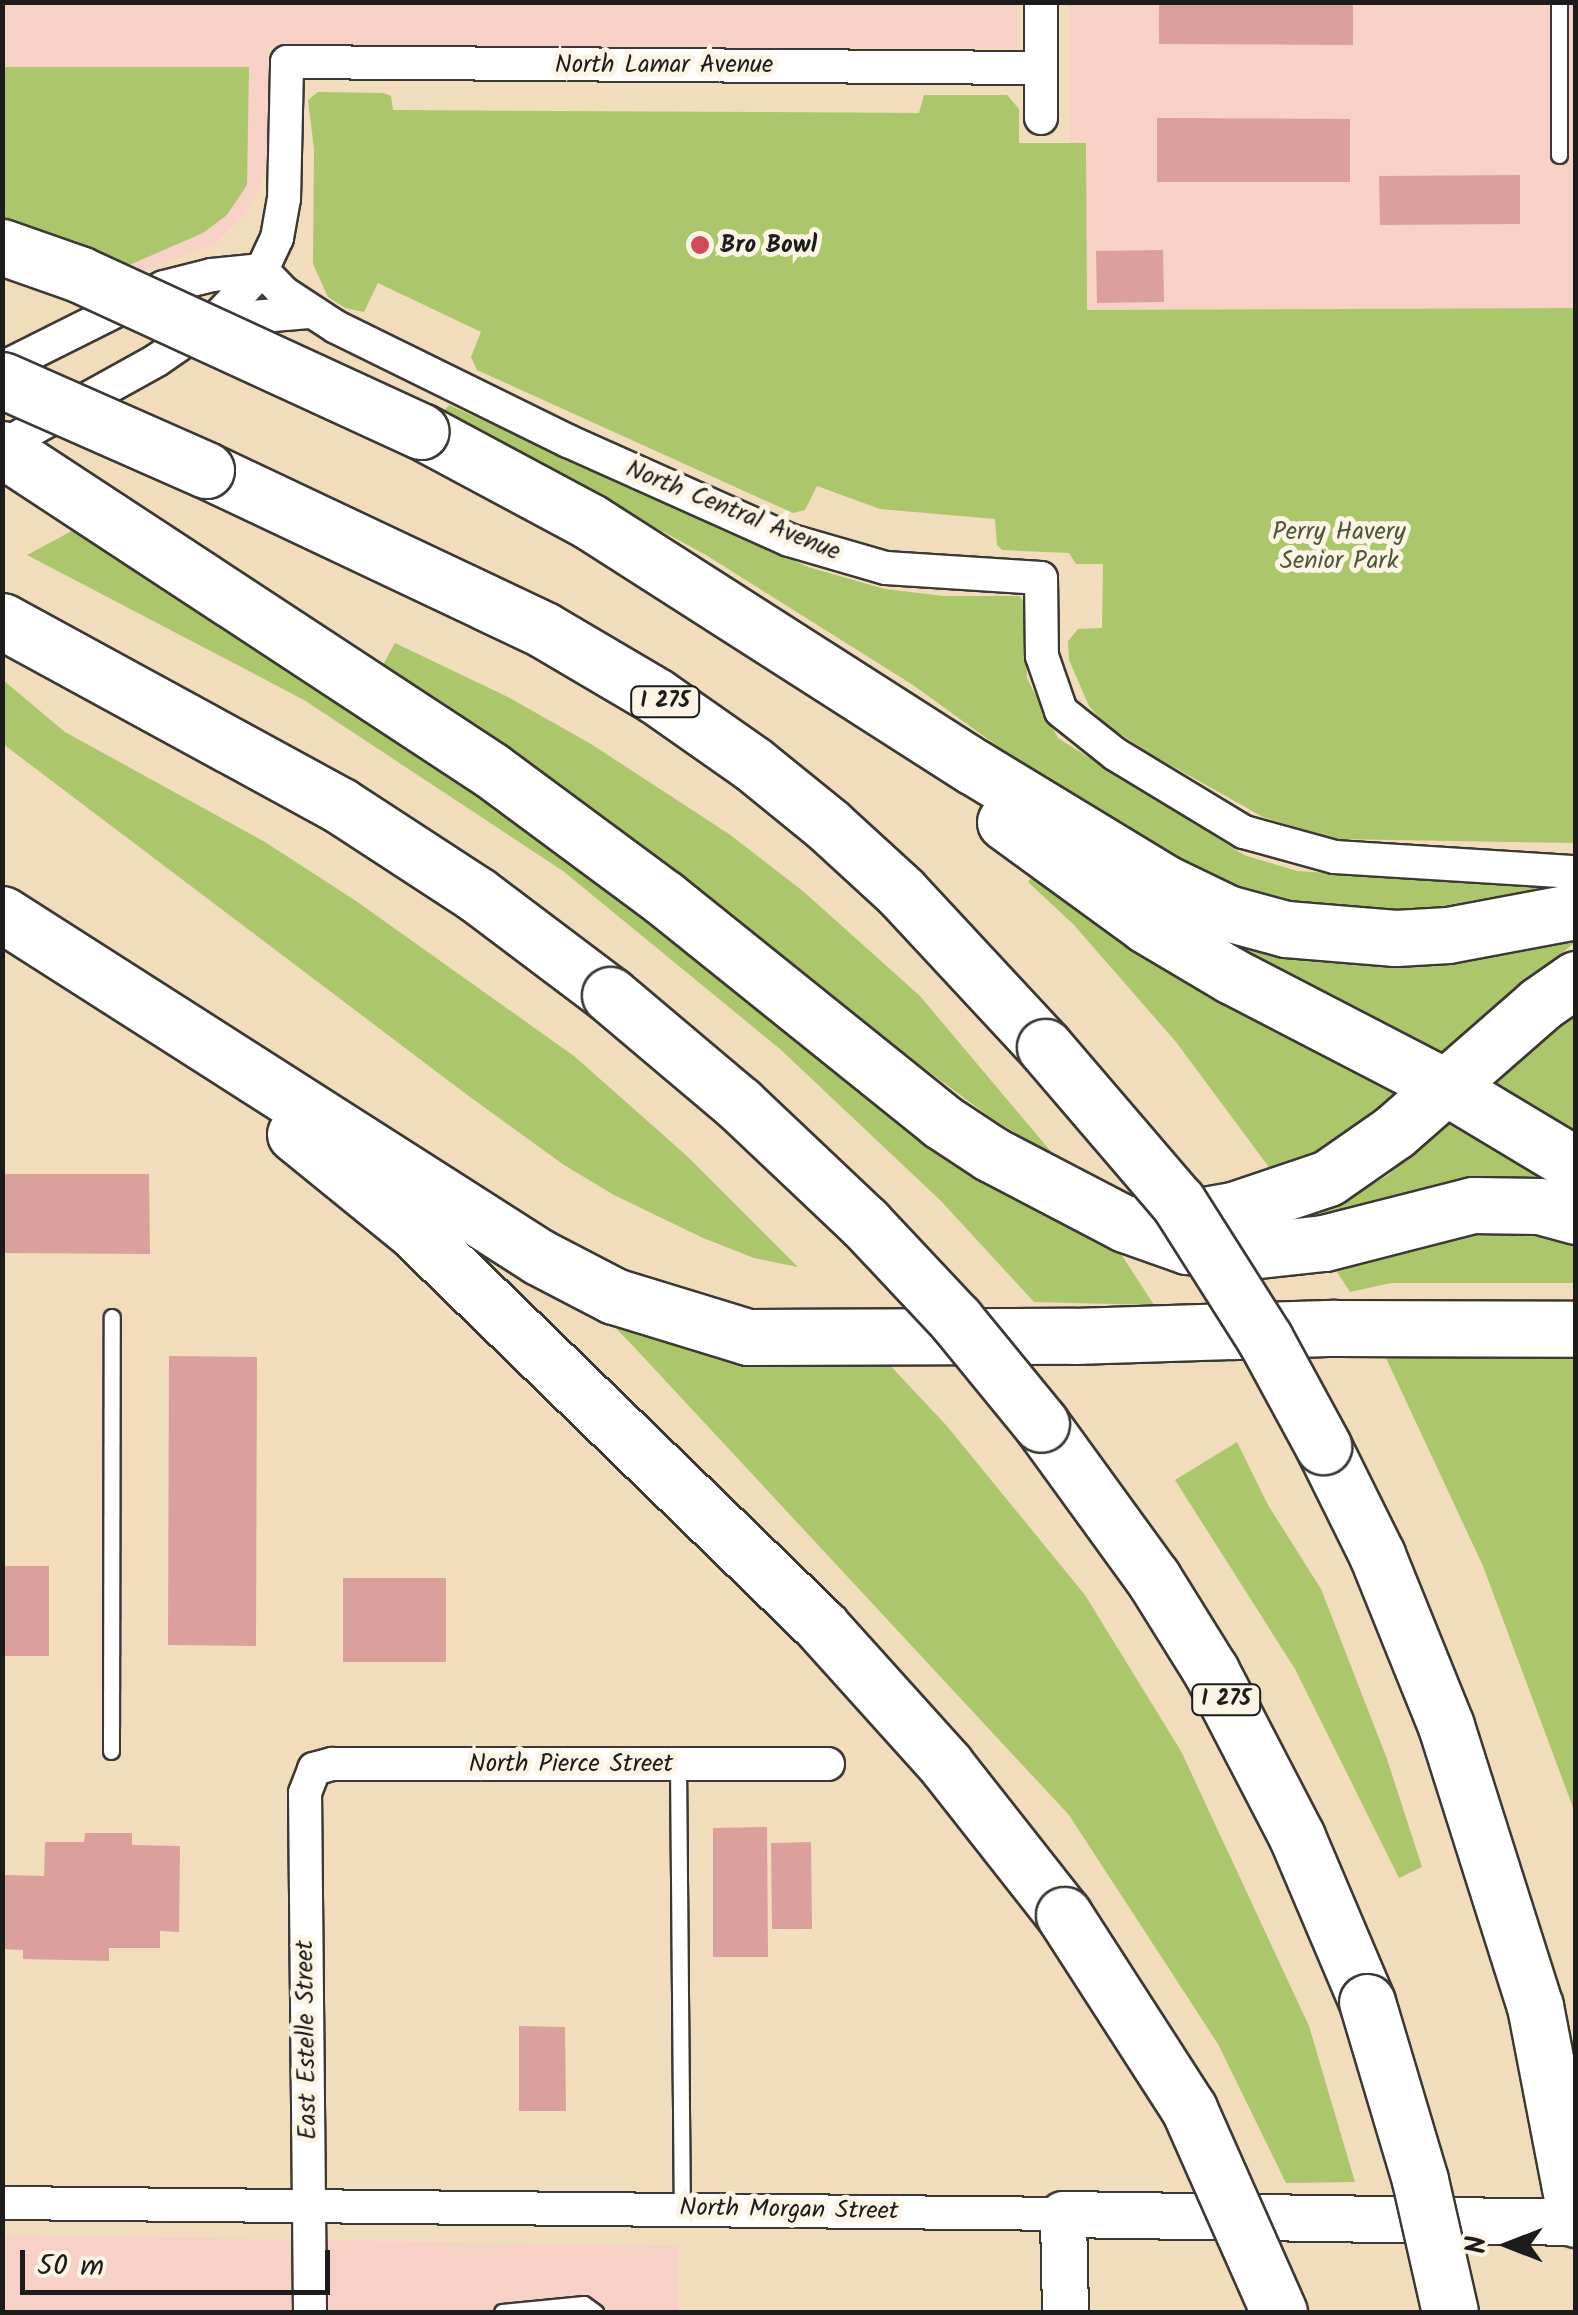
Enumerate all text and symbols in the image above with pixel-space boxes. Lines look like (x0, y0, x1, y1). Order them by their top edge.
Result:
street label: North Lamar Avenue (555, 50, 773, 80)
place label: Bro Bowl (720, 230, 817, 260)
marker: Bro Bowl (689, 234, 711, 256)
street label: North Central Avenue (621, 454, 845, 568)
park label: Perry Havery Senior Park (1272, 518, 1406, 577)
road number: I 275 (630, 685, 700, 719)
road number: I 275 (1191, 1683, 1261, 1717)
street label: North Pierce Street (469, 1749, 673, 1779)
street label: East Estelle Street (290, 1940, 324, 2140)
street label: North Morgan Street (679, 2193, 899, 2227)
north arrow (1458, 2195, 1558, 2295)
scale bar (25, 2230, 335, 2292)
text: N (1455, 2236, 1500, 2254)
text: 50 m (37, 2243, 104, 2291)

